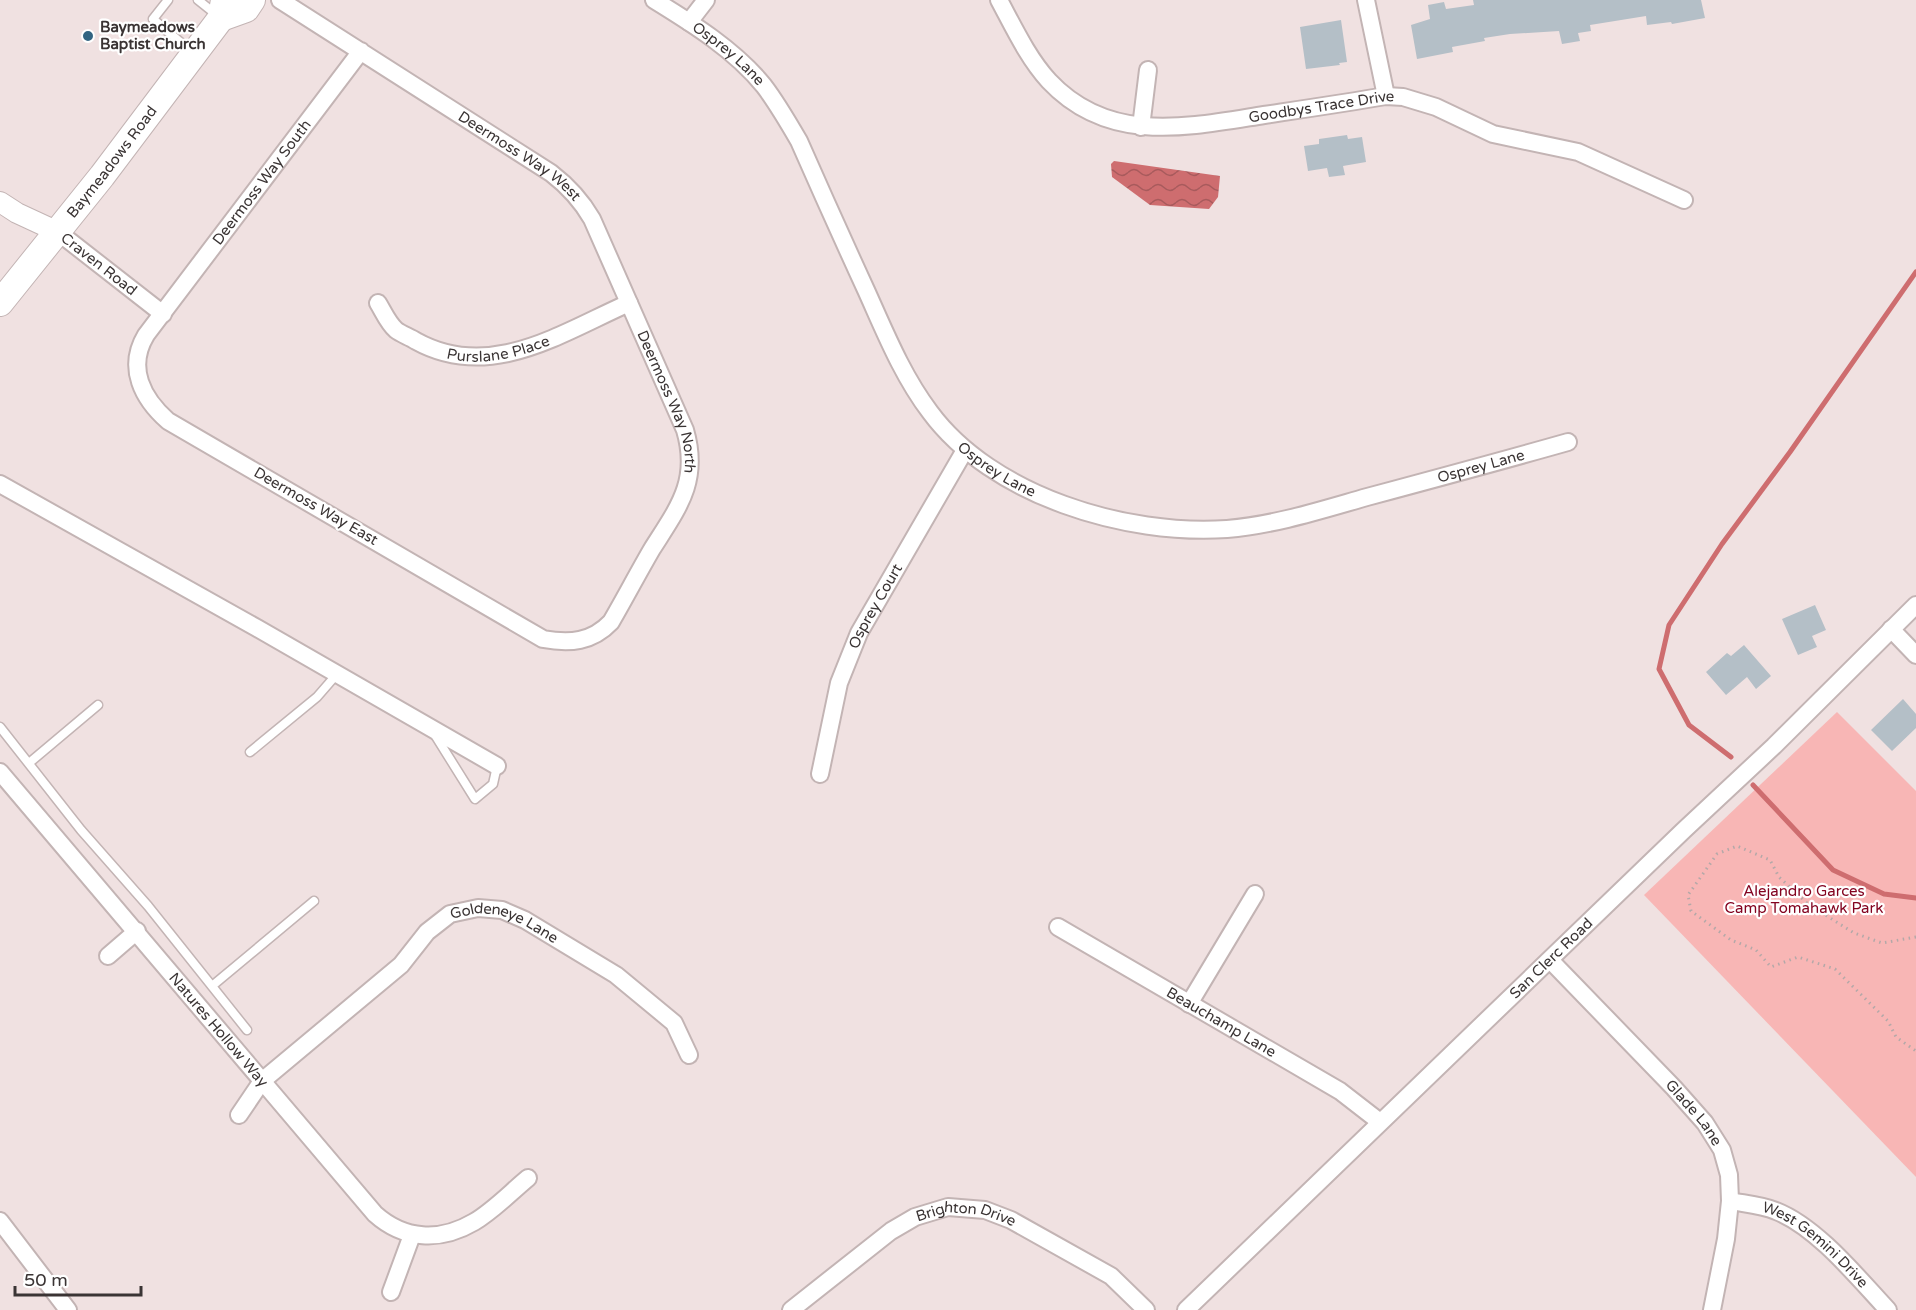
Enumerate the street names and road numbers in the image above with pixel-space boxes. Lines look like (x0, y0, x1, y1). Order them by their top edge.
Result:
street label: Osprey Lane (689, 18, 769, 89)
street label: Goodbys Trace Drive (1247, 87, 1395, 126)
street label: Baymeadows Road (63, 102, 161, 222)
street label: Deermoss Way West (455, 107, 585, 205)
street label: Deermoss Way South (209, 116, 315, 248)
street label: Craven Road (57, 229, 141, 299)
street label: Deermoss Way North (633, 328, 699, 474)
street label: Purslane Place (445, 332, 552, 366)
street label: Osprey Lane (954, 438, 1039, 501)
street label: Osprey Lane (1435, 446, 1526, 487)
street label: Deermoss Way East (251, 463, 382, 549)
street label: Osprey Court (845, 560, 906, 651)
street label: Goldeneye Lane (448, 899, 562, 947)
street label: San Clerc Road (1506, 914, 1596, 1002)
street label: Natures Hollow Way (165, 969, 272, 1090)
street label: Beauchamp Lane (1163, 983, 1279, 1061)
street label: Glade Lane (1662, 1076, 1726, 1149)
street label: Brighton Drive (914, 1198, 1020, 1230)
street label: West Gemini Drive (1760, 1198, 1872, 1291)

